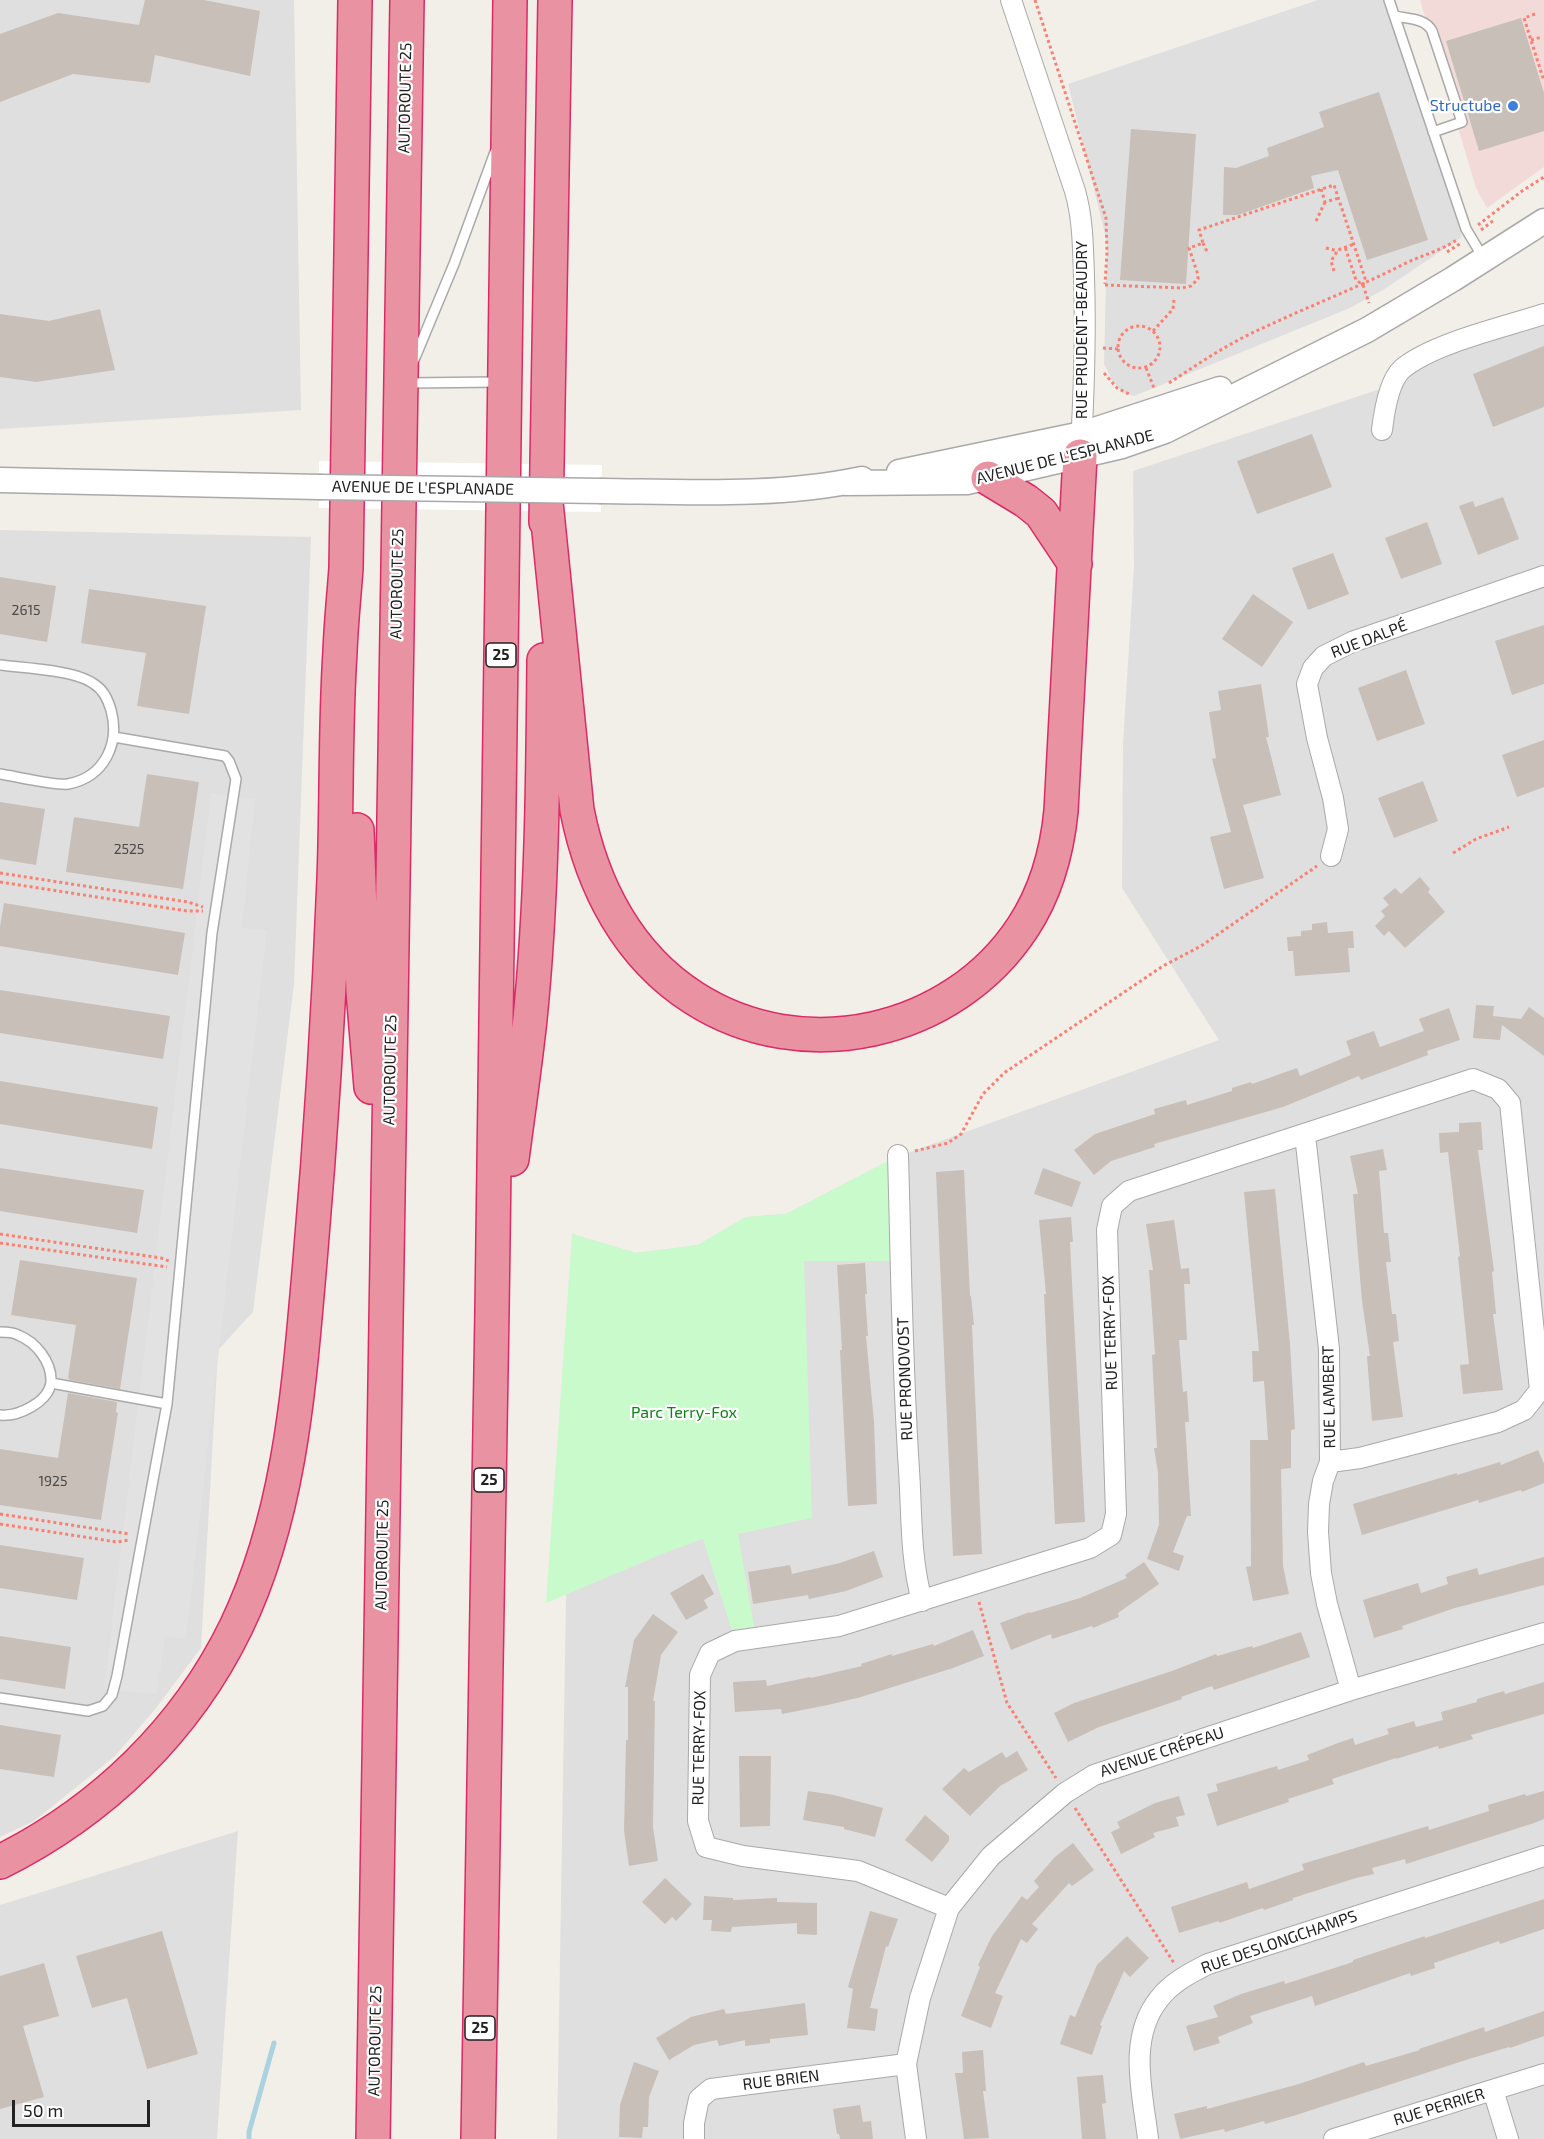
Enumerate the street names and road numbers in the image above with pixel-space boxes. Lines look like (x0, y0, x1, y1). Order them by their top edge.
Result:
street label: AUTOROUTE 25 (394, 42, 416, 154)
street label: RUE PRUDENT-BEAUDRY (1072, 241, 1092, 419)
street label: AVENUE DE L'ESPLANADE (974, 426, 1156, 488)
street label: AVENUE DE L'ESPLANADE (332, 477, 514, 499)
street label: AUTOROUTE 25 (386, 528, 408, 640)
street label: RUE DALPÉ (1328, 616, 1410, 662)
road number: 25 (486, 643, 516, 667)
street label: AUTOROUTE 25 (379, 1014, 401, 1126)
street label: RUE TERRY-FOX (1098, 1275, 1122, 1391)
street label: RUE PRONOVOST (893, 1317, 917, 1441)
street label: RUE LAMBERT (1319, 1345, 1339, 1449)
road number: 25 (474, 1468, 504, 1492)
street label: AUTOROUTE 25 (371, 1499, 393, 1611)
street label: RUE TERRY-FOX (688, 1690, 710, 1806)
street label: AVENUE CRÉPEAU (1097, 1723, 1227, 1781)
street label: RUE DESLONGCHAMPS (1198, 1906, 1360, 1978)
street label: AUTOROUTE 25 (364, 1985, 386, 2097)
road number: 25 (465, 2016, 495, 2040)
street label: RUE BRIEN (741, 2066, 821, 2094)
street label: RUE PERRIER (1391, 2084, 1487, 2130)

